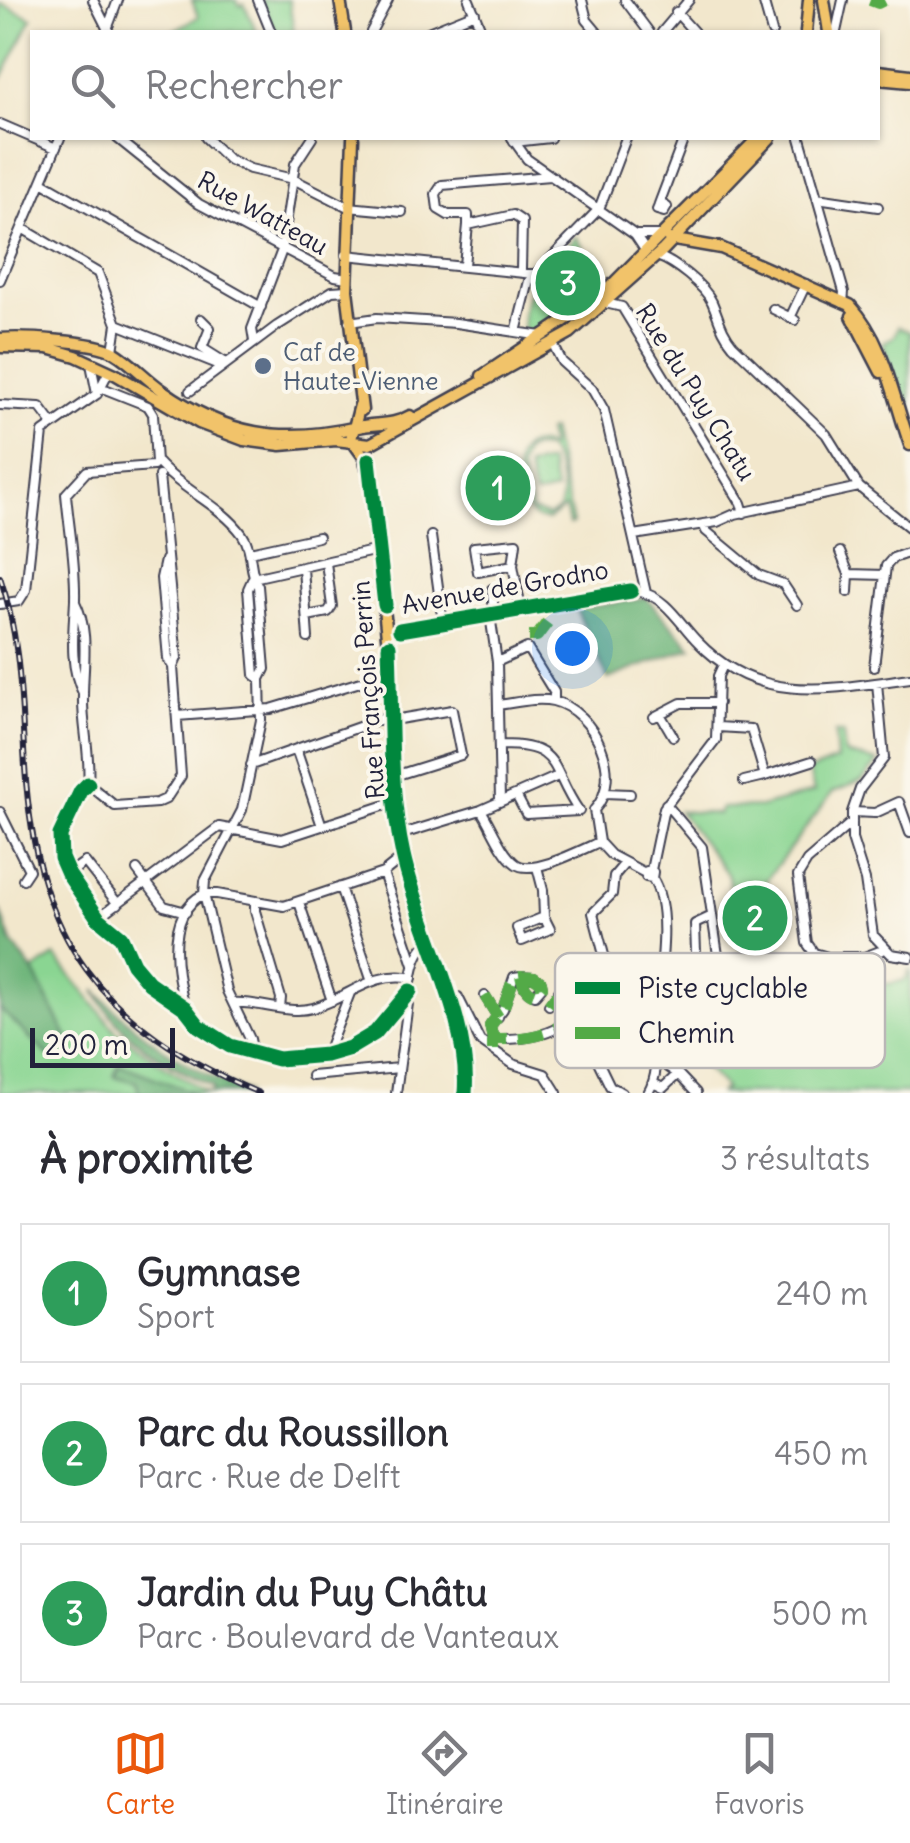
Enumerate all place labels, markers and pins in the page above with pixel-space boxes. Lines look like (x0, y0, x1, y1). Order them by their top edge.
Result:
pin: 3 (536, 246, 600, 320)
place label: Caf de Haute-Vienne (283, 336, 438, 397)
marker: Caf de Haute-Vienne (252, 355, 274, 377)
pin: 1 (466, 450, 530, 526)
pin: 2 (722, 880, 788, 956)

